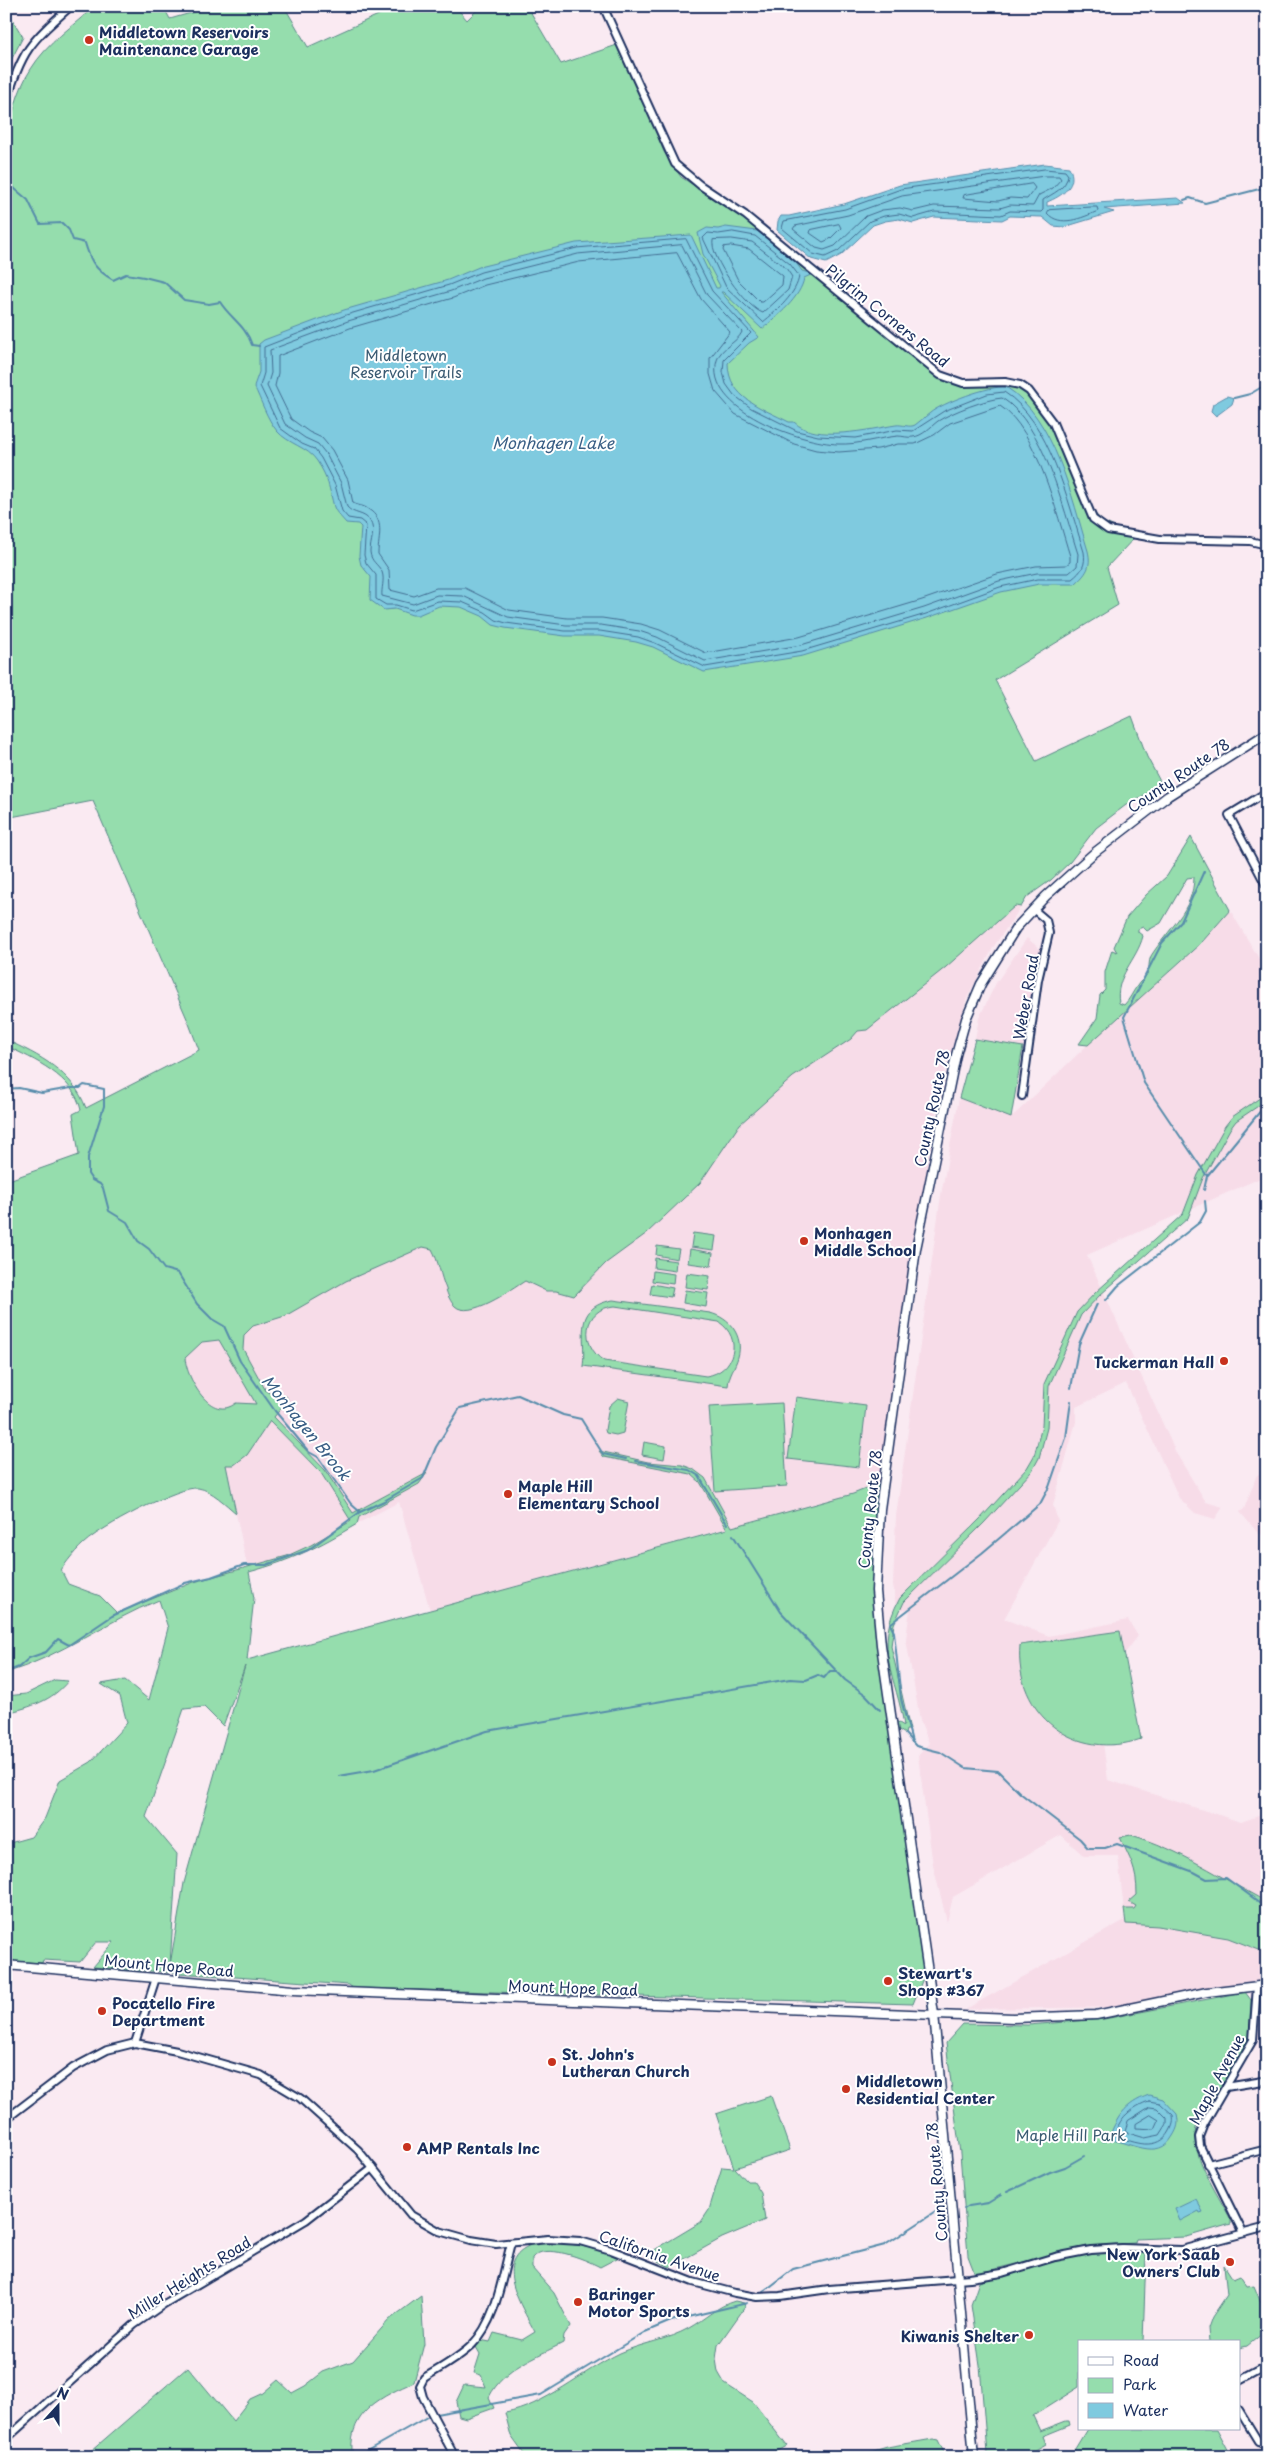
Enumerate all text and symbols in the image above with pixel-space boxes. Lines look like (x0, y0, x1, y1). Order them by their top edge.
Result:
place label: Middletown Reservoirs Maintenance Garage (99, 20, 269, 60)
marker: Middletown Reservoirs Maintenance Garage (83, 34, 95, 46)
street label: Pilgrim Corners Road (821, 258, 955, 372)
park label: Middletown Reservoir Trails (350, 343, 462, 383)
water label: Monhagen Lake (492, 430, 616, 454)
street label: County Route 78 (1122, 732, 1234, 818)
street label: Weber Road (1006, 952, 1044, 1041)
street label: County Route 78 (907, 1047, 955, 1169)
place label: Monhagen Middle School (814, 1221, 917, 1261)
marker: Monhagen Middle School (798, 1235, 810, 1247)
place label: Tuckerman Hall (1094, 1350, 1214, 1373)
marker: Tuckerman Hall (1218, 1355, 1230, 1367)
water label: Monhagen Brook (257, 1369, 358, 1486)
street label: County Route 78 (851, 1448, 887, 1570)
place label: Maple Hill Elementary School (518, 1474, 659, 1514)
marker: Maple Hill Elementary School (502, 1488, 514, 1500)
street label: Mount Hope Road (103, 1948, 235, 1982)
place label: Stewart's Shops #367 (898, 1961, 985, 2001)
street label: Mount Hope Road (508, 1973, 639, 2001)
marker: Stewart's Shops #367 (882, 1975, 894, 1987)
place label: Pocatello Fire Department (112, 1991, 215, 2031)
marker: Pocatello Fire Department (96, 2005, 108, 2017)
street label: Maple Avenue (1182, 2030, 1250, 2128)
place label: St. John's Lutheran Church (562, 2042, 690, 2082)
marker: St. John's Lutheran Church (546, 2056, 558, 2068)
place label: Middletown Residential Center (856, 2069, 995, 2109)
marker: Middletown Residential Center (840, 2083, 852, 2095)
street label: County Route 78 (919, 2122, 953, 2242)
park label: Maple Hill Park (1016, 2123, 1126, 2146)
place label: AMP Rentals Inc (416, 2136, 540, 2159)
marker: AMP Rentals Inc (401, 2141, 413, 2153)
street label: California Avenue (596, 2223, 724, 2287)
street label: Miller Heights Road (123, 2230, 255, 2324)
place label: New York Saab Owners’ Club (1107, 2242, 1220, 2282)
marker: New York Saab Owners’ Club (1224, 2256, 1236, 2268)
place label: Baringer Motor Sports (588, 2282, 690, 2322)
marker: Baringer Motor Sports (572, 2296, 584, 2308)
place label: Kiwanis Shelter (901, 2324, 1019, 2347)
marker: Kiwanis Shelter (1023, 2329, 1035, 2341)
legend (1078, 2340, 1240, 2430)
text: Road (1123, 2348, 1159, 2371)
text: Park (1123, 2372, 1157, 2395)
north arrow (32, 2380, 82, 2430)
text: N (54, 2382, 72, 2405)
text: Water (1123, 2398, 1168, 2421)

